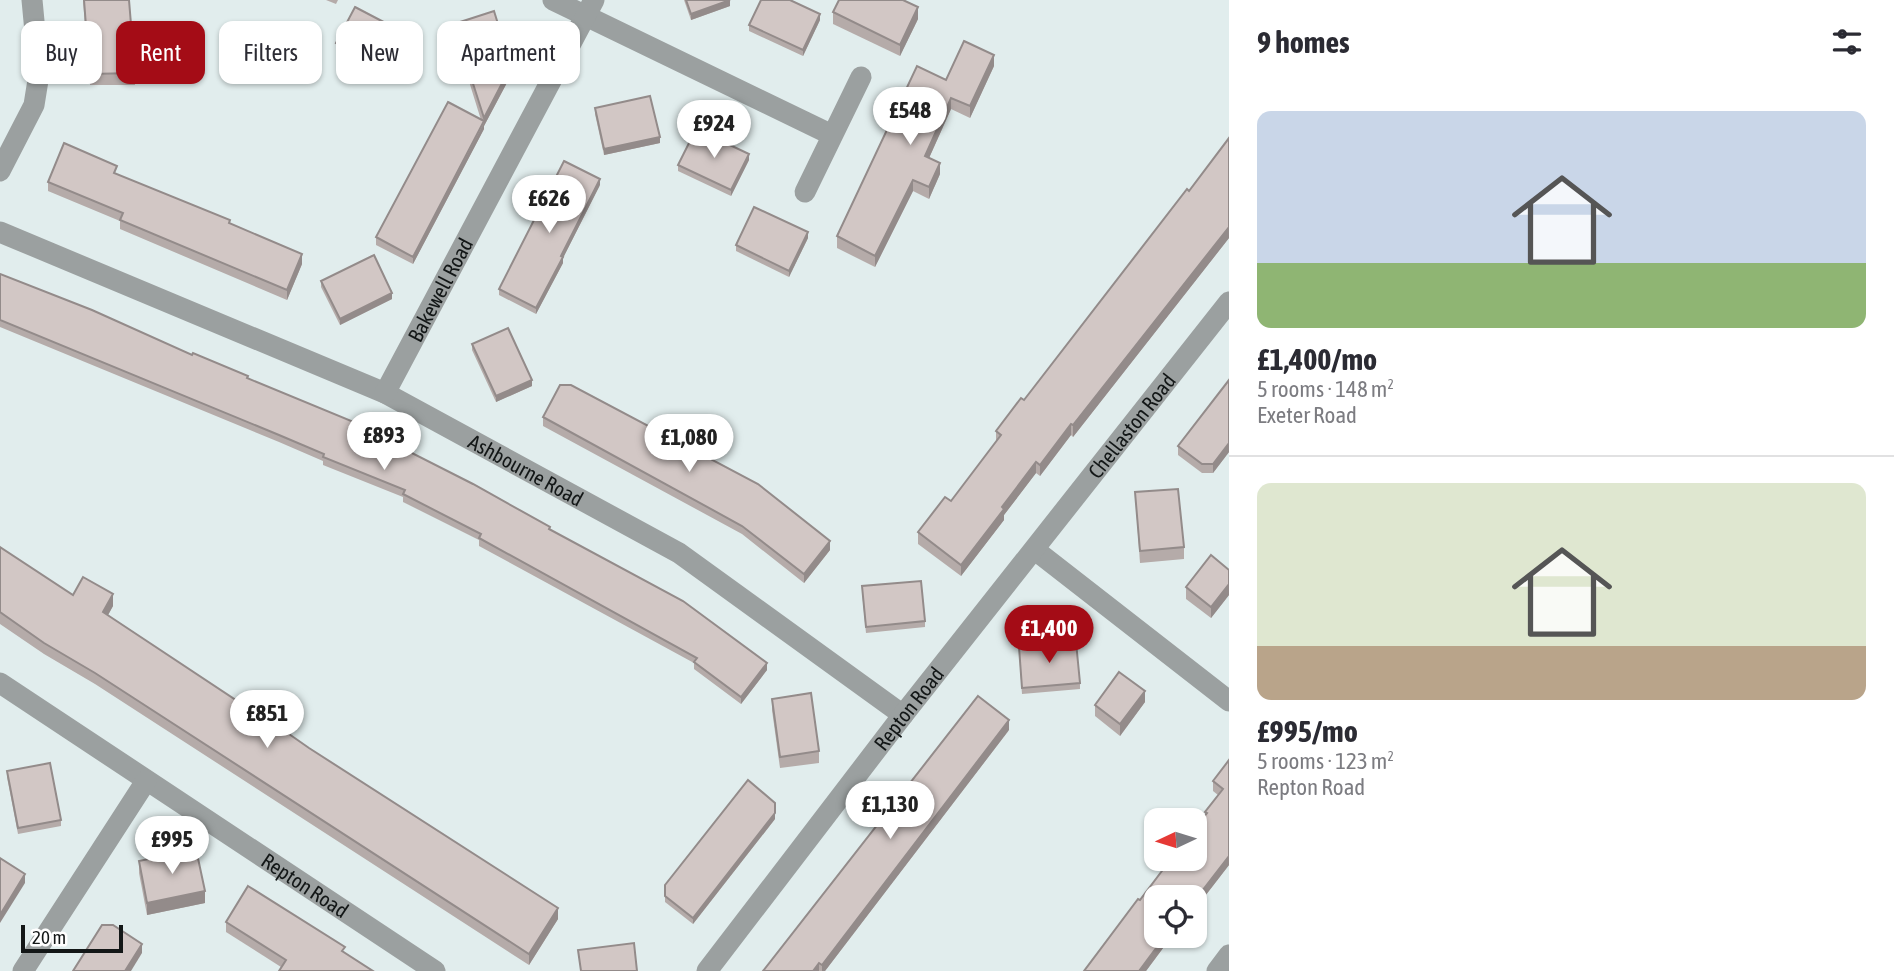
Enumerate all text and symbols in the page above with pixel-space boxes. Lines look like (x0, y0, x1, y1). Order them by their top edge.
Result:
chip: Buy (21, 21, 102, 84)
chip: Rent (116, 21, 205, 84)
chip: Filters (219, 21, 322, 84)
chip: New (336, 21, 423, 84)
chip: Apartment (437, 21, 580, 84)
icon: filters (1828, 23, 1866, 61)
text: 9 homes (1257, 25, 1350, 59)
pin: £548 (869, 88, 951, 147)
text: £548 (889, 97, 931, 123)
pin: £924 (673, 100, 755, 160)
text: £924 (693, 110, 735, 136)
icon: home (1499, 157, 1625, 283)
pin: £626 (508, 176, 590, 235)
text: £626 (528, 185, 570, 211)
street label: Bakewell Road (403, 234, 477, 346)
text: £1,400/mo (1257, 342, 1377, 376)
street label: Chellaston Road (1083, 369, 1180, 483)
text: 5 rooms · 148 m² (1257, 376, 1394, 402)
text: Exeter Road (1257, 402, 1357, 428)
pin: £893 (343, 412, 425, 472)
pin: £1,080 (632, 414, 746, 474)
text: £893 (363, 422, 405, 448)
text: £1,080 (661, 424, 718, 450)
street label: Ashbourne Road (465, 429, 588, 511)
icon: home (1499, 529, 1625, 655)
pin: £1,400 (992, 606, 1106, 665)
text: £1,400 (1021, 615, 1078, 641)
street label: Repton Road (869, 662, 948, 755)
pin: £851 (226, 690, 308, 750)
text: £851 (246, 700, 288, 726)
text: £995/mo (1257, 714, 1358, 748)
text: 5 rooms · 123 m² (1257, 748, 1394, 774)
text: Repton Road (1257, 774, 1365, 800)
pin: £1,130 (833, 782, 947, 841)
text: £1,130 (862, 791, 919, 817)
north arrow (1144, 808, 1208, 872)
map controls (1144, 808, 1207, 948)
pin: £995 (131, 816, 213, 876)
text: £995 (151, 826, 193, 852)
street label: Repton Road (257, 848, 353, 922)
button: locate (1144, 885, 1207, 948)
scale bar (21, 922, 122, 954)
text: 20 m (32, 926, 66, 948)

